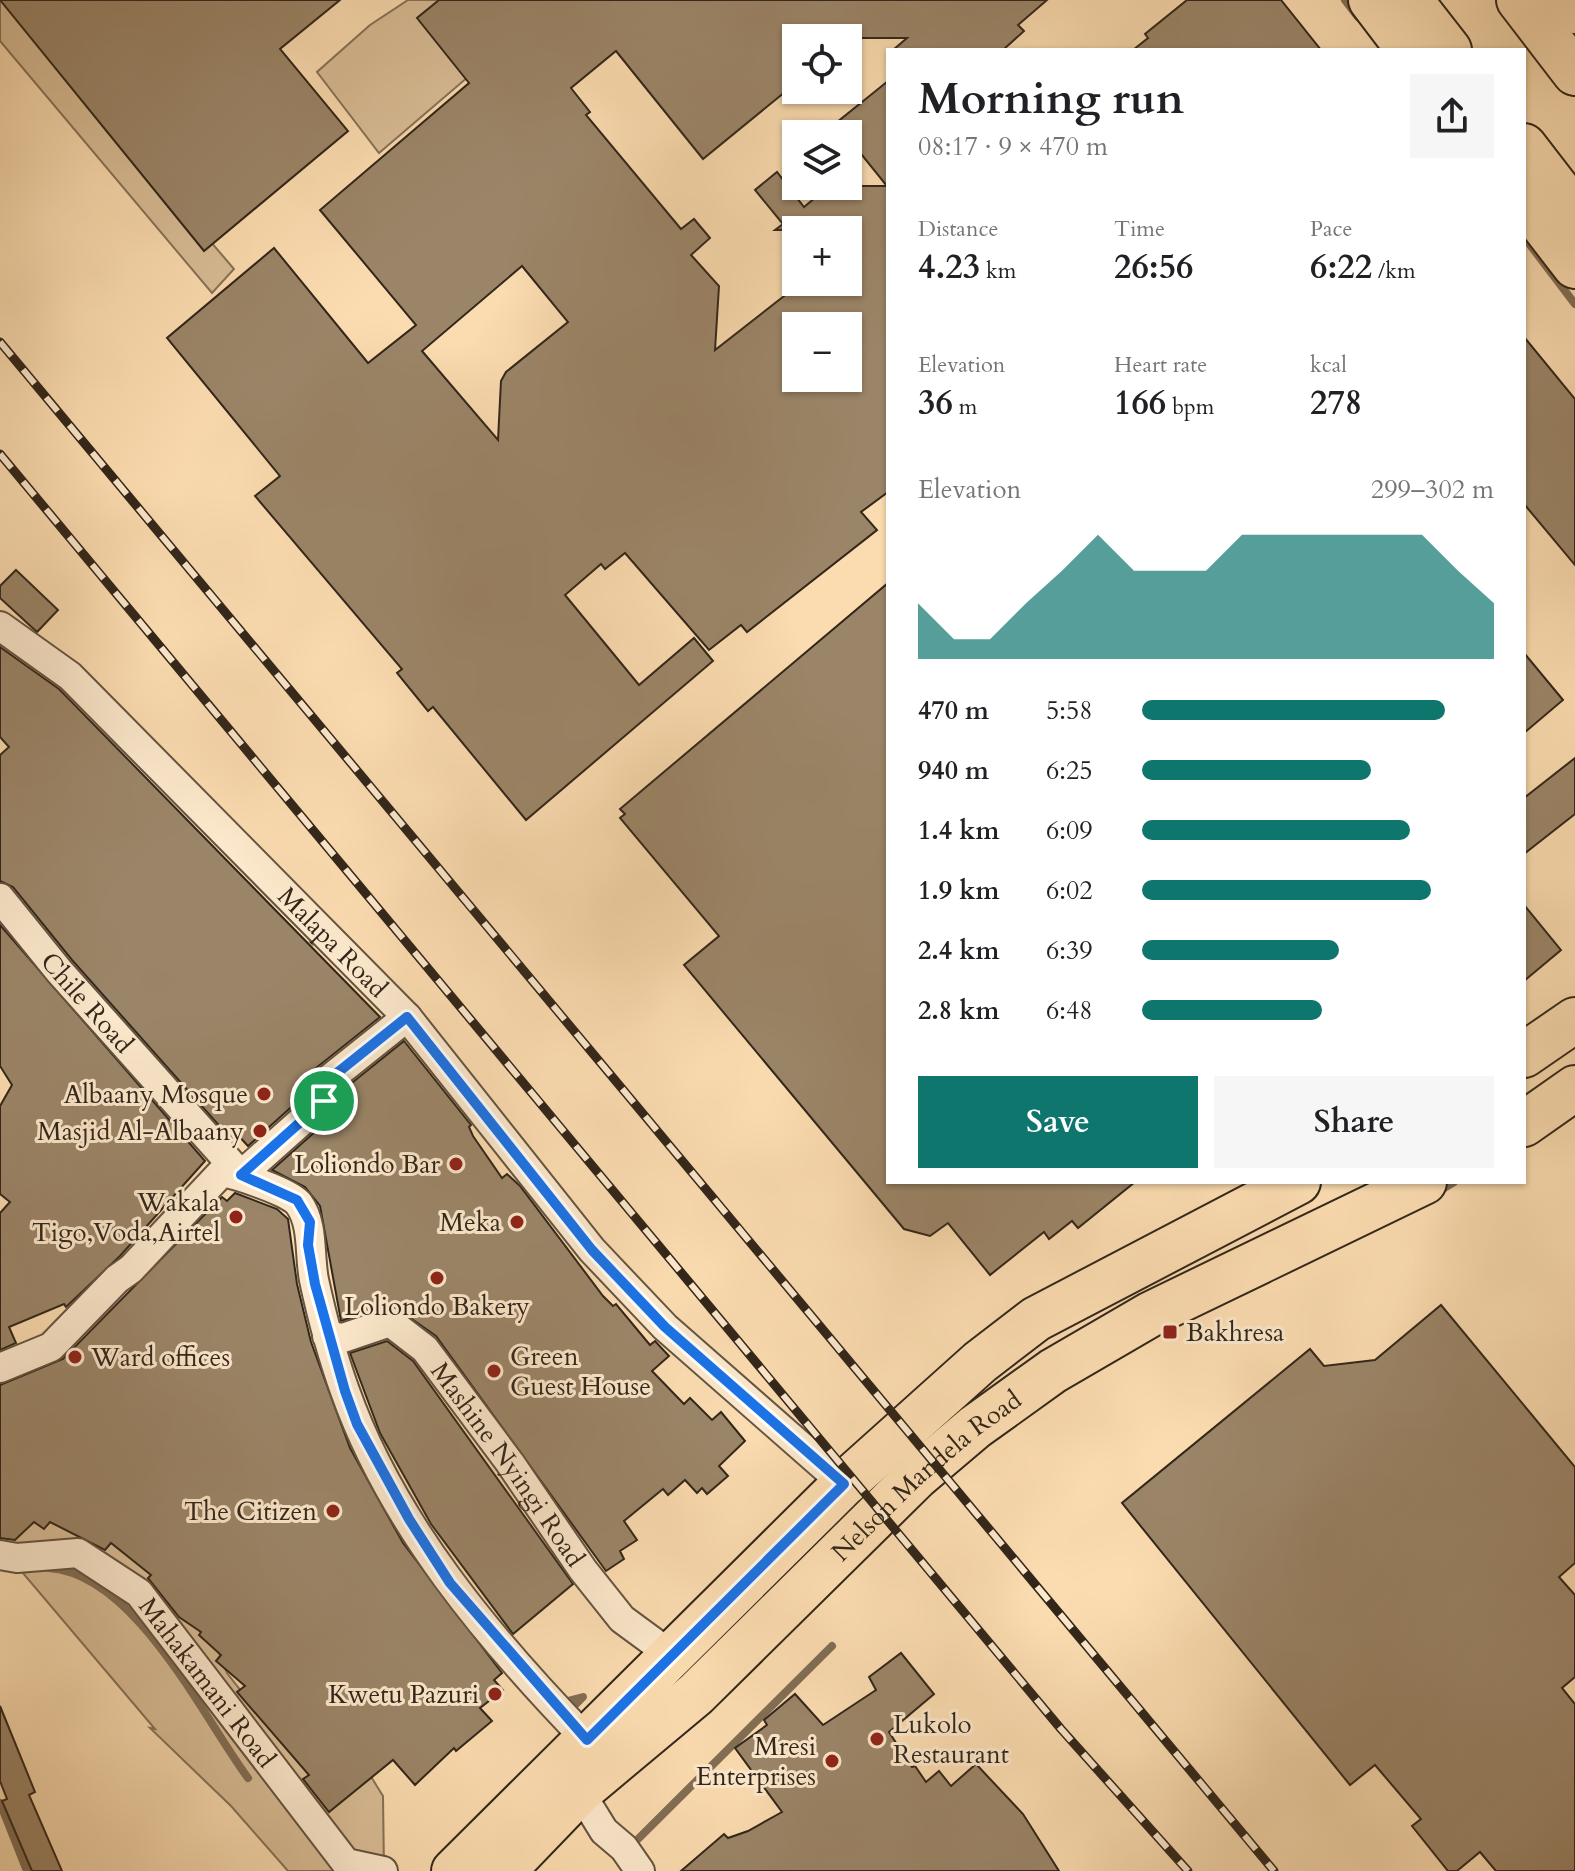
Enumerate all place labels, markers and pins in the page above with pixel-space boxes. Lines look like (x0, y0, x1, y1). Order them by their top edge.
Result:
pin (290, 1067, 358, 1135)
place label: Albaany Mosque (64, 1077, 248, 1112)
marker: Albaany Mosque (255, 1085, 273, 1103)
place label: Masjid Al-Albaany (37, 1114, 244, 1149)
marker: Masjid Al-Albaany (251, 1122, 269, 1140)
place label: Loliondo Bar (294, 1147, 441, 1182)
marker: Loliondo Bar (447, 1155, 465, 1173)
place label: Wakala Tigo,Voda,Airtel (32, 1185, 220, 1250)
place label: Meka (440, 1205, 501, 1240)
marker: Wakala Tigo,Voda,Airtel (227, 1208, 245, 1226)
marker: Meka (508, 1213, 526, 1231)
marker: Loliondo Bakery (428, 1269, 446, 1287)
place label: Loliondo Bakery (344, 1289, 530, 1324)
place label: Bakhresa (1186, 1315, 1284, 1350)
marker: Bakhresa (1161, 1323, 1179, 1341)
place label: Green Guest House (510, 1339, 651, 1404)
place label: Ward offices (90, 1340, 230, 1375)
marker: Ward offices (66, 1348, 84, 1366)
marker: Green Guest House (485, 1362, 503, 1380)
place label: The Citizen (184, 1494, 317, 1529)
marker: The Citizen (324, 1502, 342, 1520)
place label: Kwetu Pazuri (328, 1677, 479, 1712)
marker: Kwetu Pazuri (486, 1685, 504, 1703)
place label: Lukolo Restaurant (893, 1707, 1009, 1772)
place label: Mresi Enterprises (696, 1729, 816, 1794)
marker: Lukolo Restaurant (868, 1730, 886, 1748)
marker: Mresi Enterprises (823, 1752, 841, 1770)

